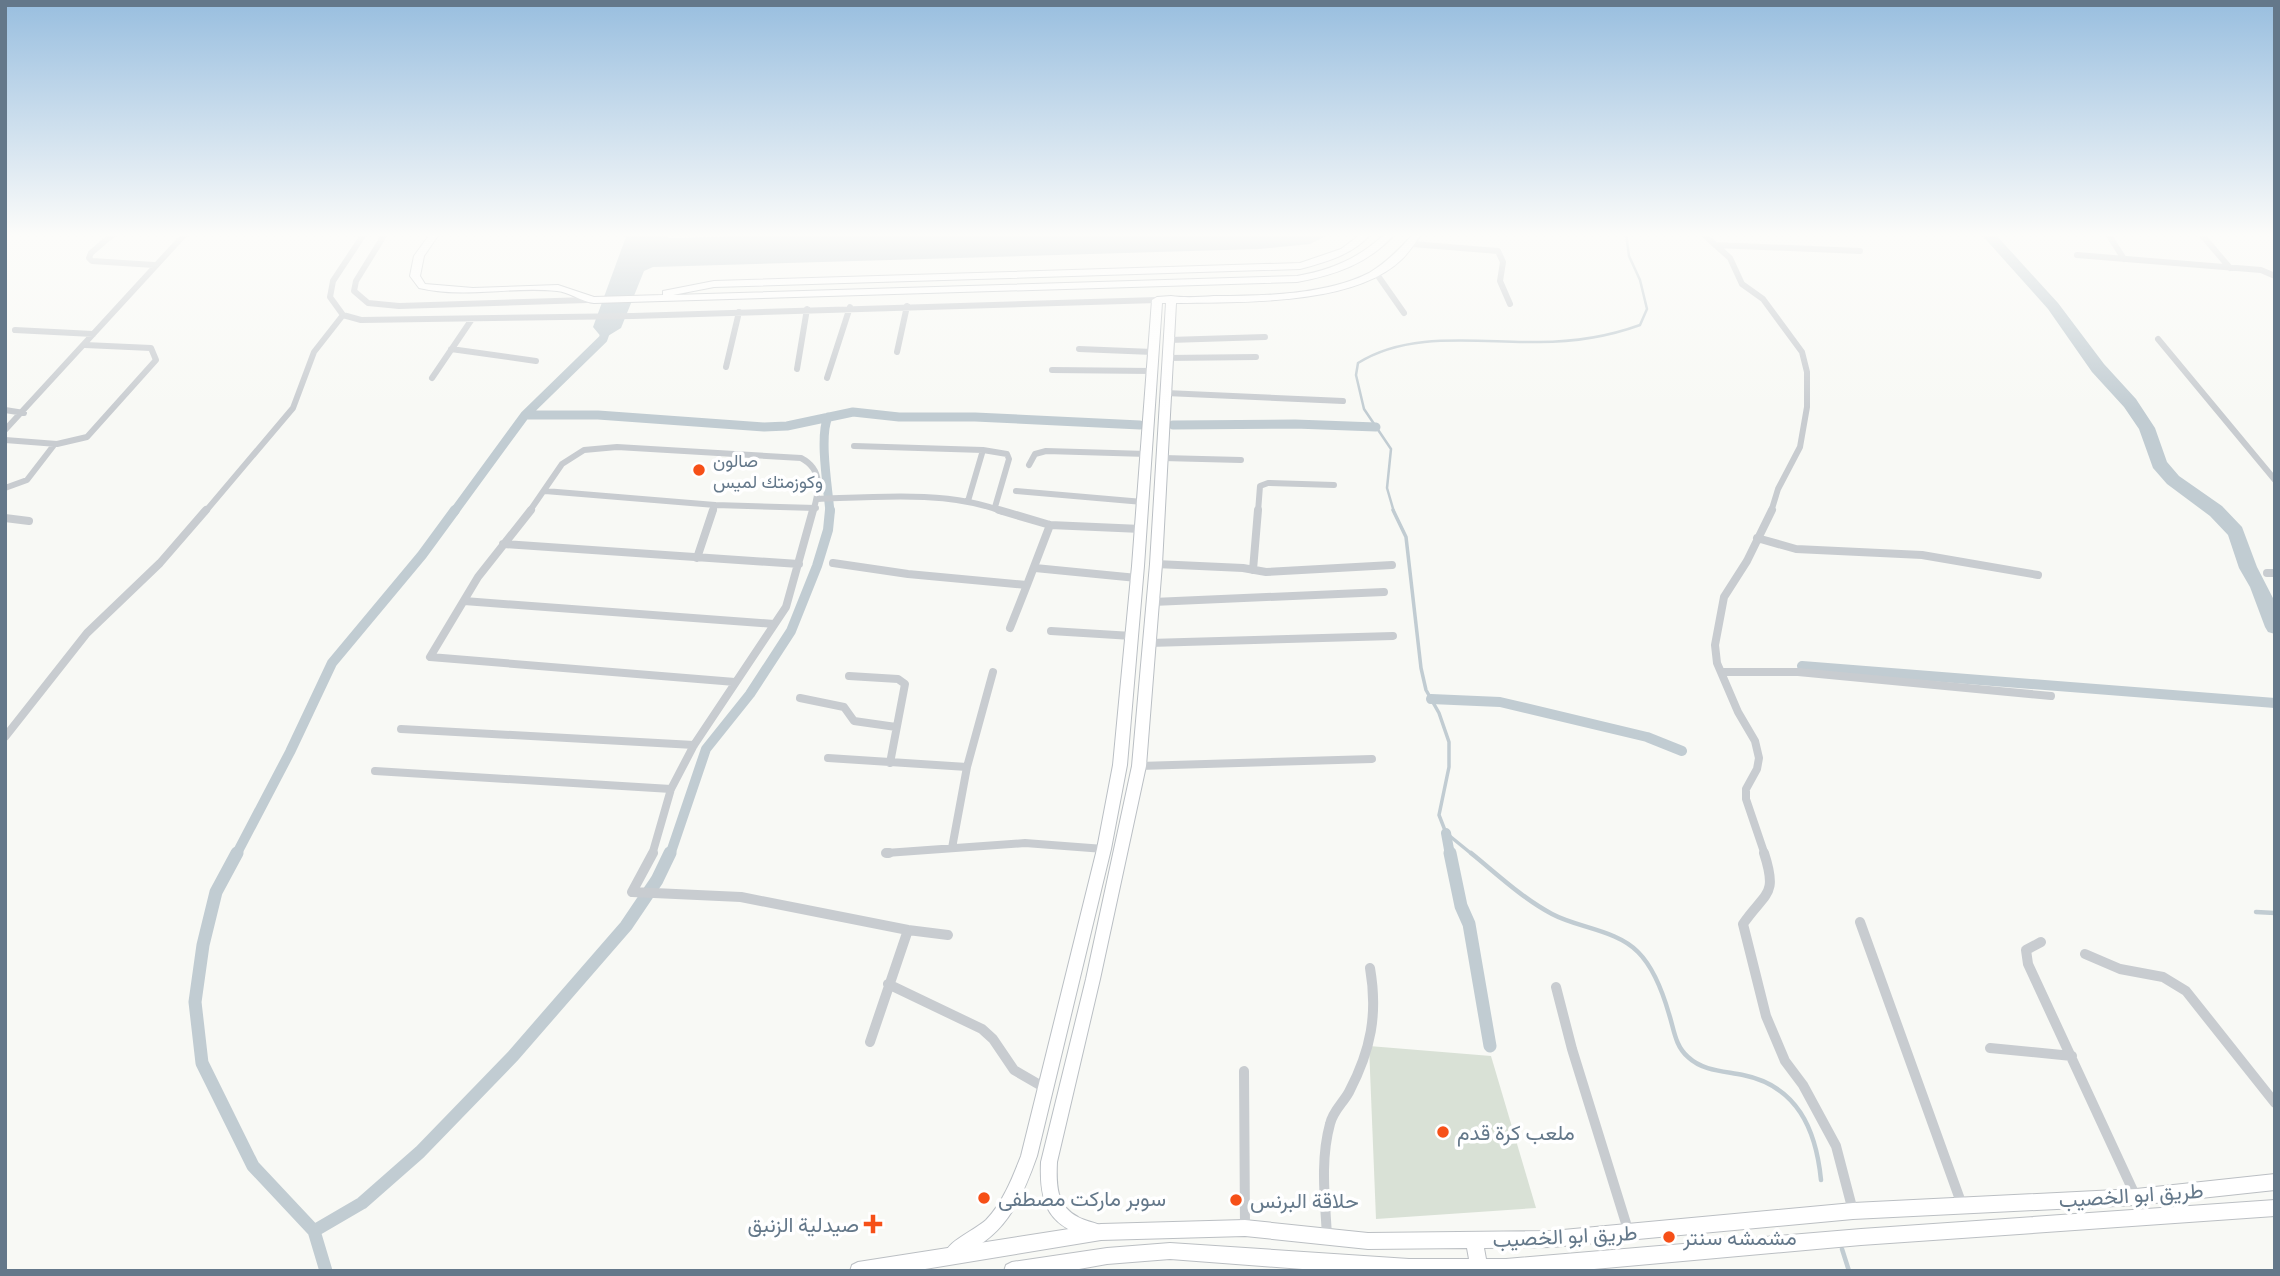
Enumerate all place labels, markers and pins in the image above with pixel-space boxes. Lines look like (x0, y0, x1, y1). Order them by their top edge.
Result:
place label: صالون وكوزمتك لميس (713, 448, 823, 494)
marker: صالون وكوزمتك لميس (691, 462, 707, 478)
place label: ملعب كرة قدم (1457, 1118, 1575, 1147)
marker: ملعب كرة قدم (1435, 1124, 1451, 1140)
place label: سوبر ماركت مصطفى (998, 1184, 1166, 1213)
place label: حلاقة البرنس (1250, 1186, 1359, 1215)
marker: سوبر ماركت مصطفى (976, 1190, 992, 1206)
marker: حلاقة البرنس (1228, 1192, 1244, 1208)
place label: صيدلية الزنبق (748, 1210, 859, 1239)
marker: صيدلية الزنبق (865, 1216, 881, 1232)
place label: مشمشه سنتر (1682, 1223, 1797, 1252)
marker: مشمشه سنتر (1661, 1229, 1677, 1245)

